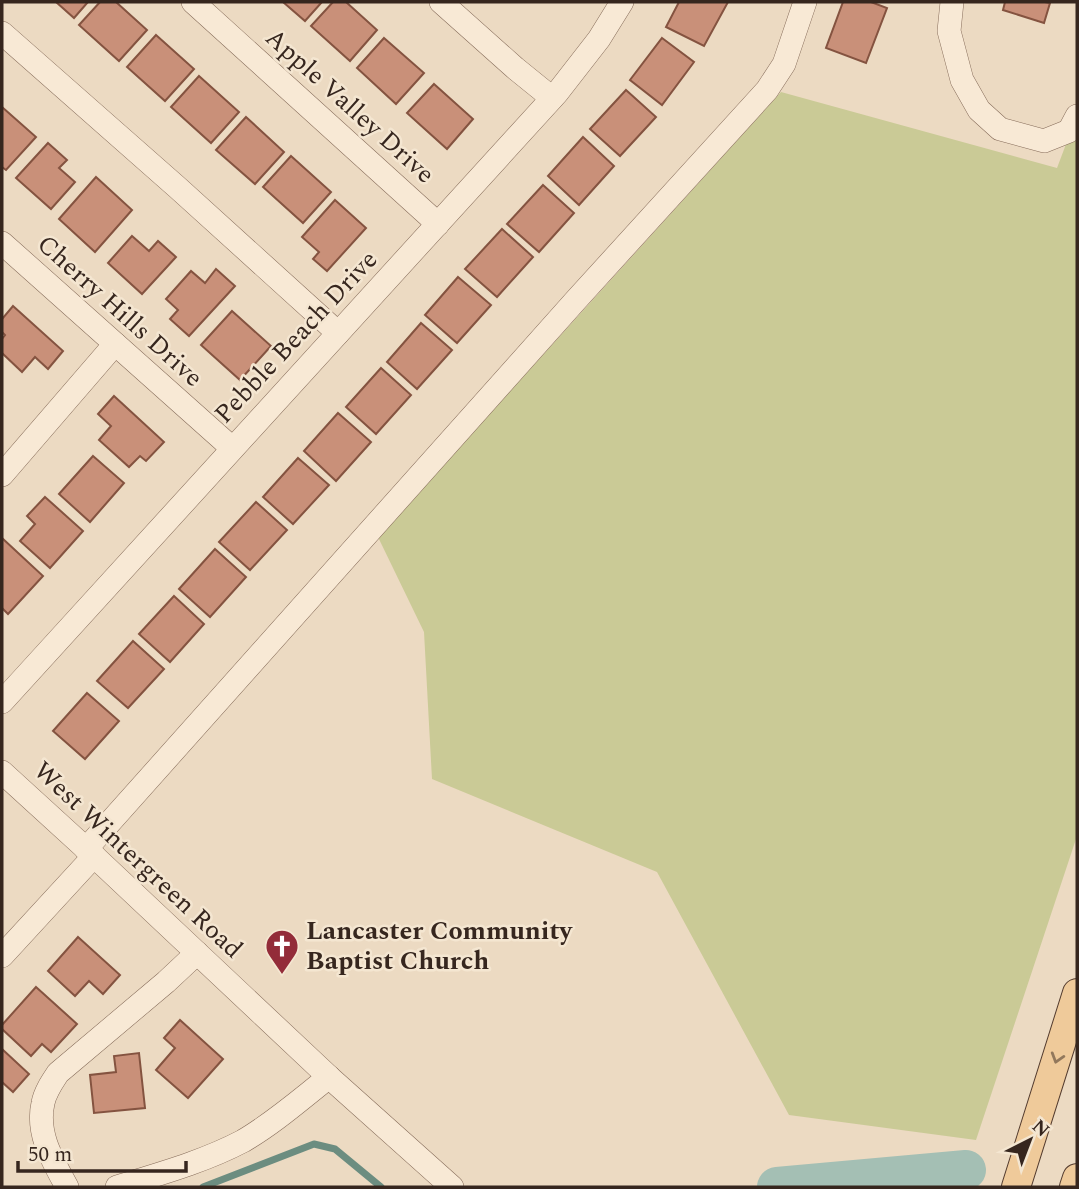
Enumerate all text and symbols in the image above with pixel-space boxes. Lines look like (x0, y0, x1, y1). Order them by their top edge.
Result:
street label: Apple Valley Drive (256, 19, 444, 193)
street label: Cherry Hills Drive (28, 225, 212, 397)
street label: Pebble Beach Drive (205, 241, 387, 433)
street label: West Wintergreen Road (24, 752, 252, 968)
place label: Lancaster Community Baptist Church (306, 911, 574, 981)
church icon: Lancaster Community Baptist Church (263, 927, 301, 976)
one-way arrow (1050, 1052, 1065, 1064)
north arrow (995, 1105, 1065, 1175)
text: N (1025, 1113, 1056, 1144)
scale bar (18, 1130, 186, 1174)
text: 50 m (28, 1139, 72, 1171)

